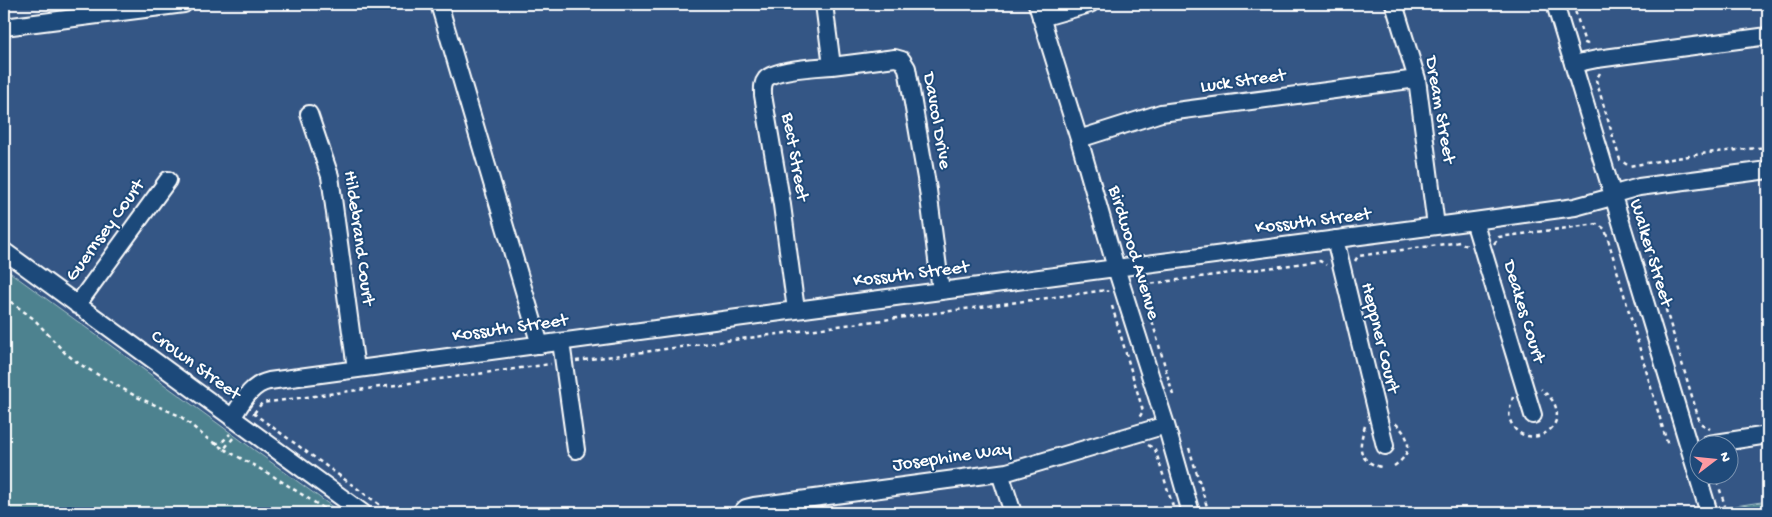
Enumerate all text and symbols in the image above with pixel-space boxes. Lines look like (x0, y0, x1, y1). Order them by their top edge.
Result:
street label: Dream Street (1418, 53, 1460, 167)
street label: Luck Street (1199, 64, 1289, 99)
street label: Davcol Drive (916, 69, 956, 171)
street label: Bect Street (775, 110, 813, 205)
street label: Hildebrand Court (337, 169, 379, 309)
street label: Guernsey Court (61, 174, 152, 287)
street label: Birdwood Avenue (1101, 182, 1164, 323)
street label: Walker Street (1623, 197, 1678, 312)
street label: Kossuth Street (1254, 203, 1374, 241)
street label: Kossuth Street (852, 256, 972, 294)
street label: Deakes Court (1496, 256, 1550, 368)
street label: Heppner Court (1354, 280, 1404, 398)
street label: Kossuth Street (451, 309, 571, 348)
street label: Crown Street (145, 326, 246, 408)
north arrow (1690, 434, 1740, 484)
street label: Josephine Way (891, 438, 1014, 478)
text: N (1715, 450, 1734, 464)

